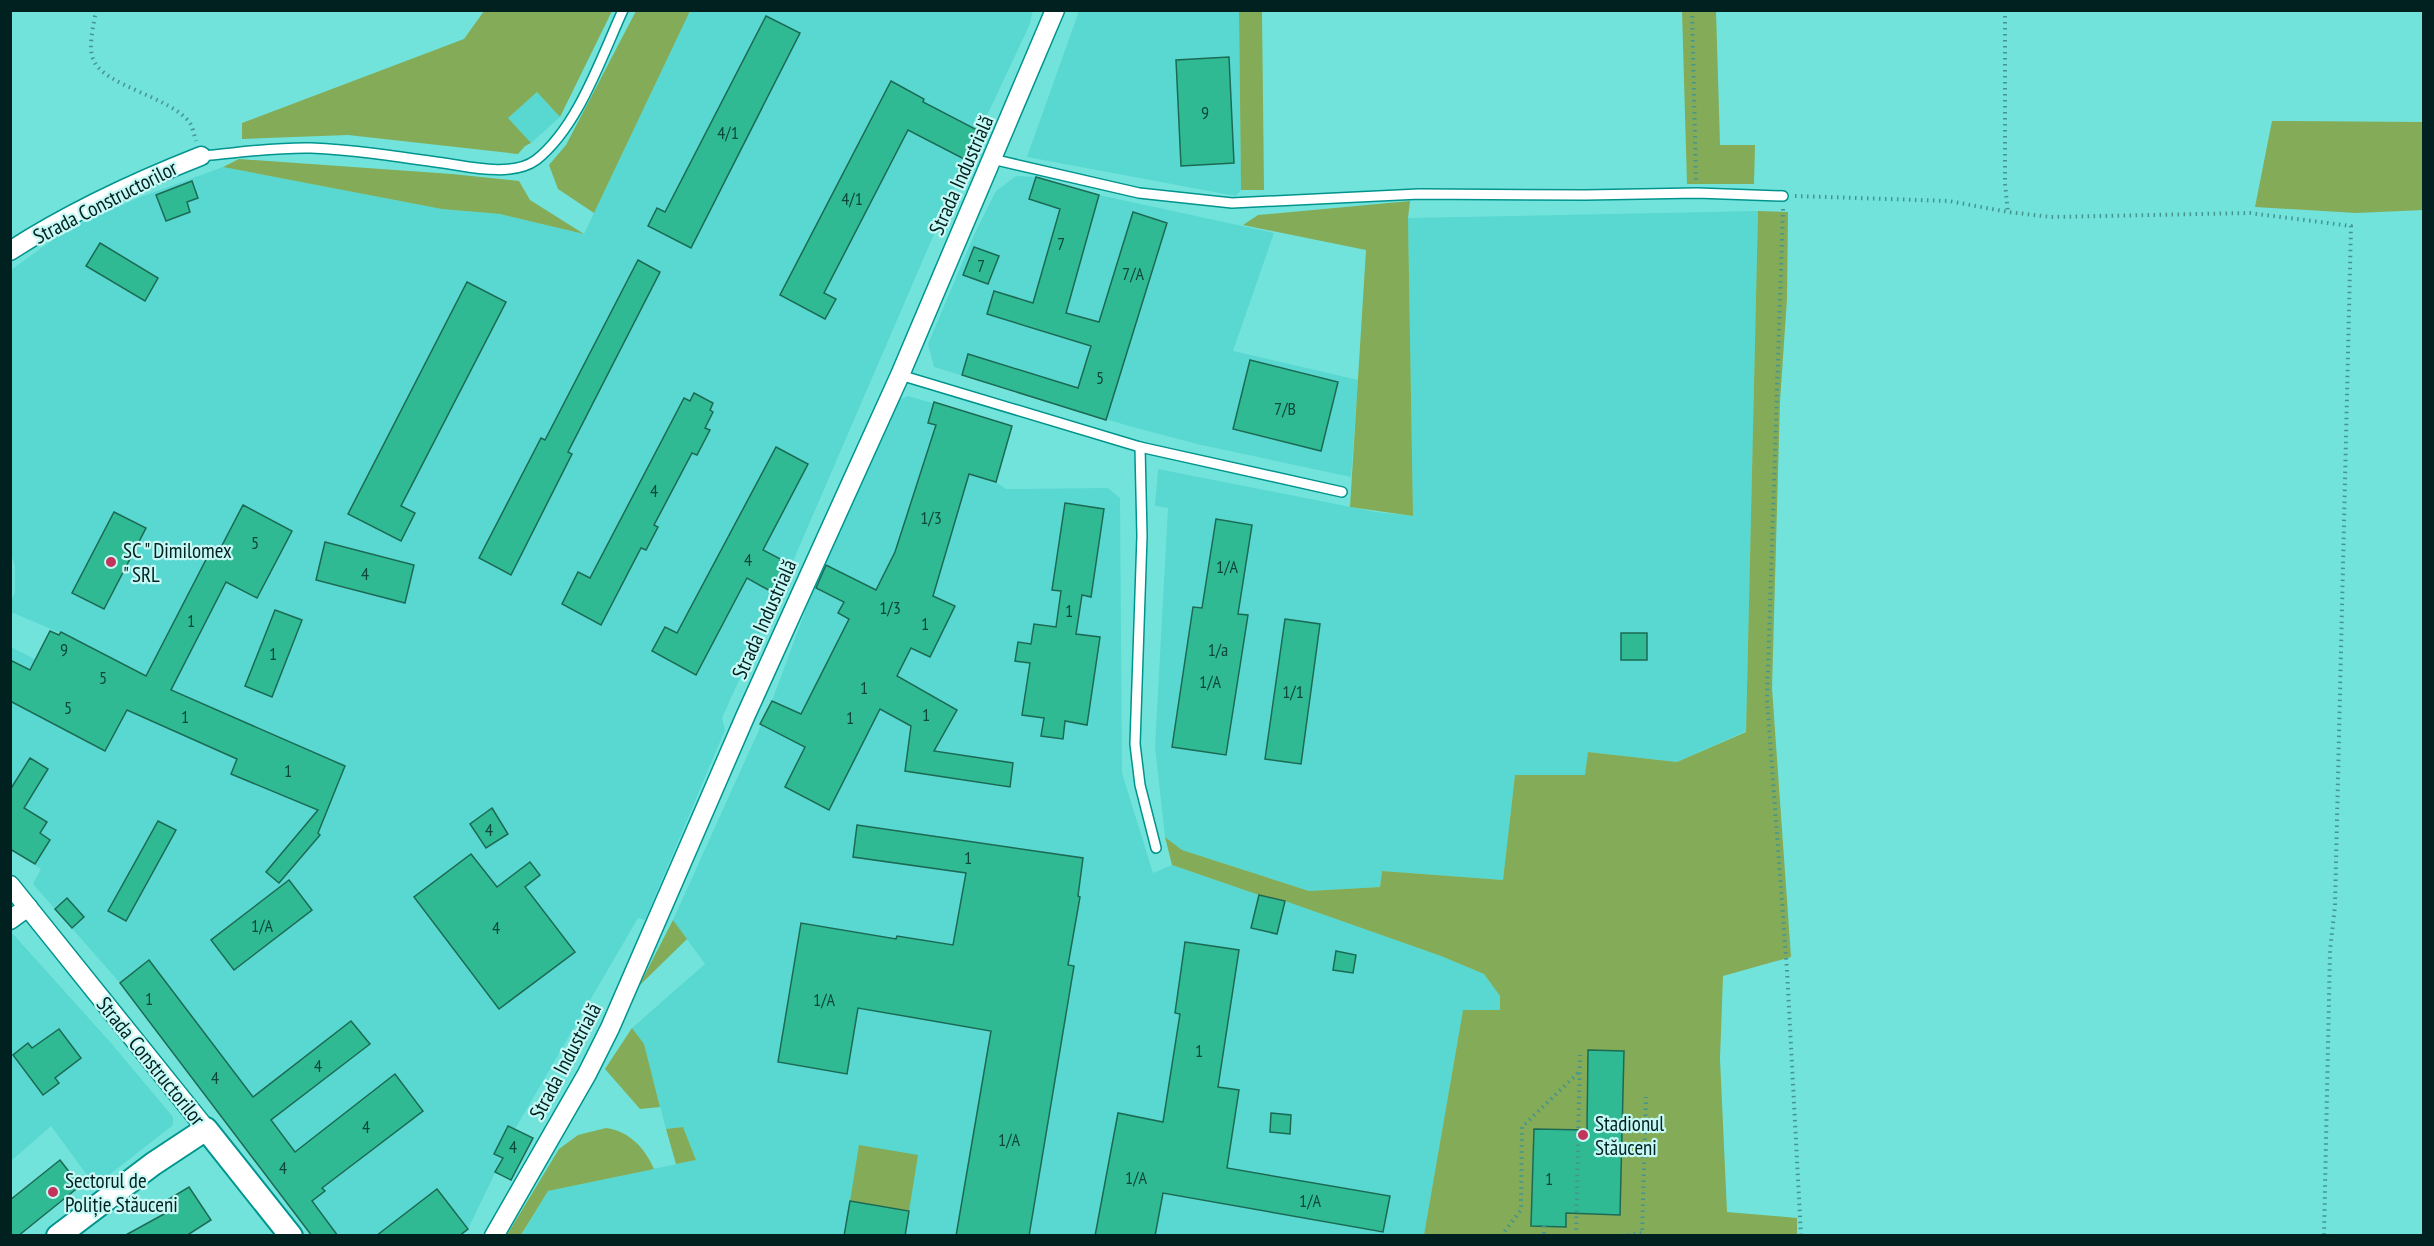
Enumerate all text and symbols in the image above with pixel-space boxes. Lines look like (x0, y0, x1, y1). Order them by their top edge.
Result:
house number: 9 (1201, 101, 1209, 124)
street label: Strada Industrială (923, 111, 999, 239)
house number: 4/1 (717, 121, 739, 144)
street label: Strada Constructorilor (28, 154, 182, 250)
house number: 4/1 (841, 187, 863, 210)
house number: 7 (1057, 232, 1065, 255)
house number: 7 (977, 254, 985, 277)
house number: 7/A (1122, 262, 1144, 285)
house number: 5 (1096, 366, 1104, 389)
house number: 7/B (1274, 397, 1296, 420)
house number: 4 (650, 479, 658, 502)
house number: 1/3 (920, 506, 942, 529)
house number: 5 (251, 531, 259, 554)
place label: SC " Dimilomex " SRL (123, 537, 232, 588)
house number: 4 (744, 548, 752, 571)
marker: SC " Dimilomex " SRL (104, 555, 118, 569)
street label: Strada Industrială (726, 555, 802, 683)
house number: 1/A (1216, 555, 1238, 578)
house number: 4 (361, 562, 369, 585)
house number: 1/3 (879, 596, 901, 619)
house number: 1 (1065, 599, 1073, 622)
house number: 1 (187, 609, 195, 632)
house number: 1 (921, 612, 929, 635)
house number: 9 (60, 638, 68, 661)
house number: 1/a (1208, 638, 1228, 661)
house number: 1 (269, 642, 277, 665)
house number: 5 (99, 666, 107, 689)
house number: 1/A (1199, 670, 1221, 693)
house number: 1 (860, 676, 868, 699)
house number: 1/1 (1282, 680, 1304, 703)
house number: 5 (64, 696, 72, 719)
house number: 1 (922, 703, 930, 726)
house number: 1 (181, 705, 189, 728)
house number: 1 (846, 706, 854, 729)
house number: 1 (284, 759, 292, 782)
house number: 4 (485, 818, 493, 841)
house number: 1 (964, 846, 972, 869)
house number: 1/A (251, 914, 273, 937)
house number: 4 (492, 916, 500, 939)
house number: 1 (145, 987, 153, 1010)
house number: 1/A (813, 988, 835, 1011)
street label: Strada Constructorilor (91, 991, 211, 1131)
street label: Strada Industrială (523, 998, 607, 1124)
house number: 1 (1195, 1039, 1203, 1062)
house number: 4 (314, 1054, 322, 1077)
house number: 4 (211, 1066, 219, 1089)
place label: Stadionul Stăuceni (1595, 1110, 1664, 1161)
house number: 4 (362, 1115, 370, 1138)
house number: 1/A (998, 1128, 1020, 1151)
marker: Stadionul Stăuceni (1576, 1128, 1590, 1142)
house number: 4 (509, 1135, 517, 1158)
house number: 4 (279, 1156, 287, 1179)
house number: 1/A (1125, 1166, 1147, 1189)
place label: Sectorul de Poliție Stăuceni (65, 1167, 178, 1218)
house number: 1 (1545, 1167, 1553, 1190)
marker: Sectorul de Poliție Stăuceni (46, 1185, 60, 1199)
house number: 1/A (1299, 1189, 1321, 1212)

